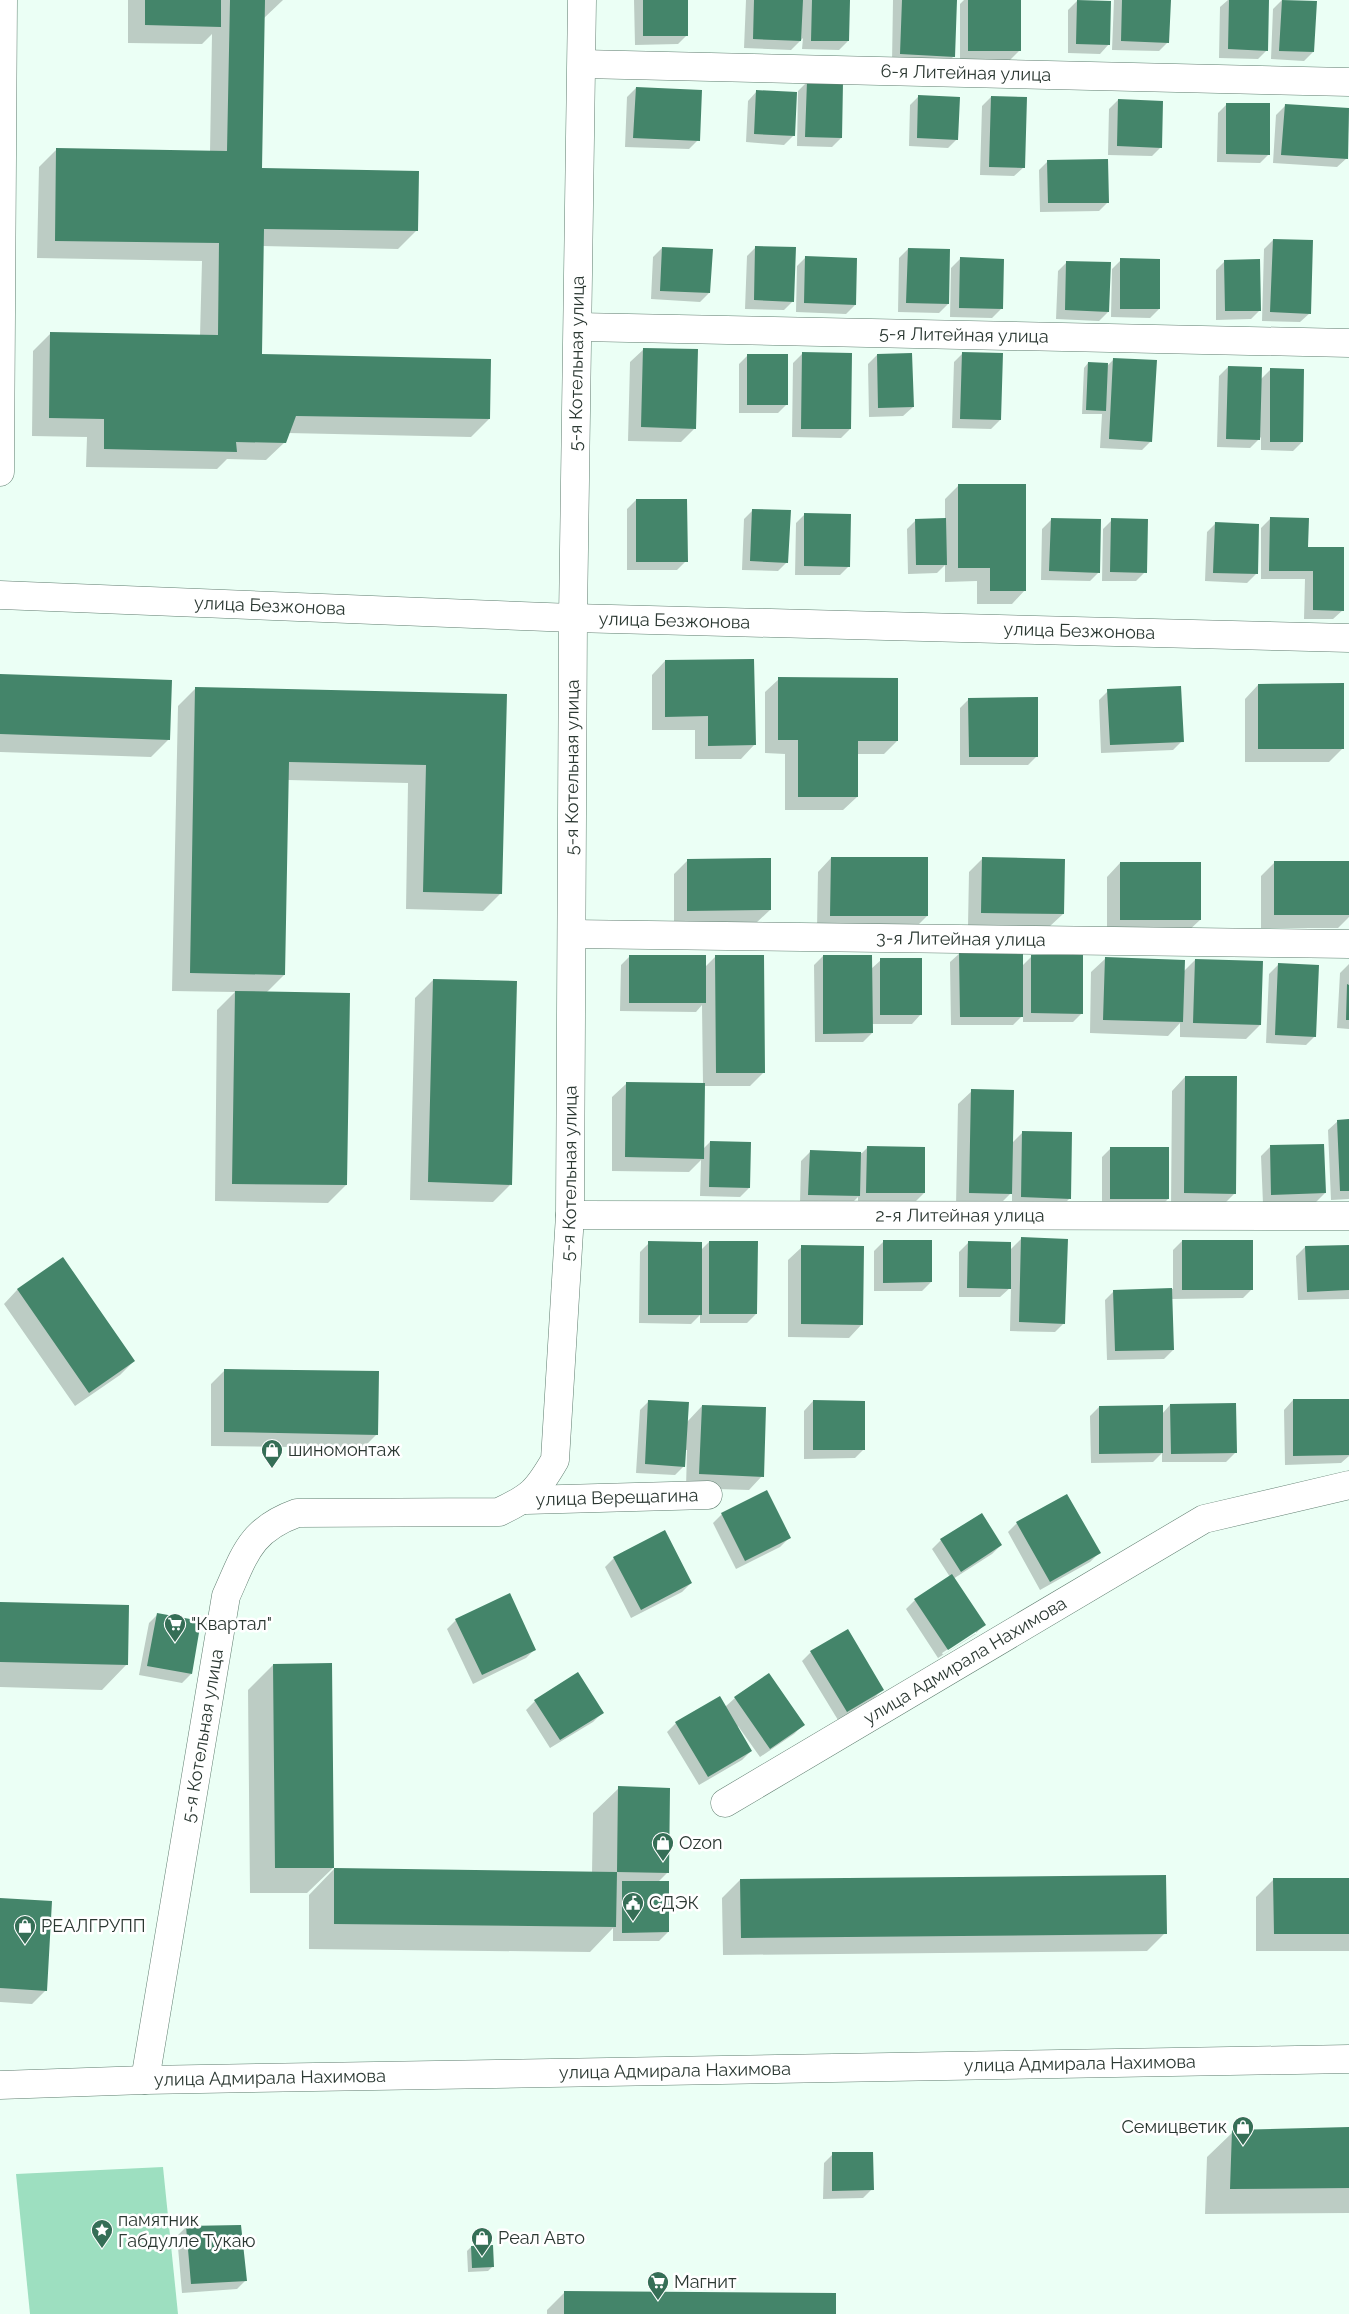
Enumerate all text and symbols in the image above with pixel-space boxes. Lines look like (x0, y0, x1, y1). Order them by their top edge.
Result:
street label: 6-я Литейная улица (880, 60, 1052, 85)
street label: 5-я Котельная улица (564, 275, 588, 451)
street label: 5-я Литейная улица (879, 322, 1049, 347)
street label: улица Безжонова (194, 592, 346, 619)
street label: улица Безжонова (598, 608, 751, 633)
street label: улица Безжонова (1003, 618, 1155, 643)
street label: 5-я Котельная улица (561, 679, 583, 855)
street label: 3-я Литейная улица (876, 927, 1046, 950)
street label: 5-я Котельная улица (556, 1085, 581, 1262)
street label: 2-я Литейная улица (875, 1204, 1045, 1226)
shop icon: шиномонтаж (260, 1438, 284, 1469)
place label: шиномонтаж (288, 1439, 401, 1460)
street label: улица Верещагина (535, 1484, 699, 1510)
street label: улица Адмирала Нахимова (860, 1592, 1070, 1729)
supermarket icon: "Квартал" (163, 1612, 187, 1643)
place label: "Квартал" (191, 1613, 272, 1634)
street label: 5-я Котельная улица (177, 1647, 227, 1824)
shop icon: Ozon (651, 1831, 675, 1862)
place label: Ozon (679, 1832, 722, 1853)
public building icon: СДЭК (621, 1891, 645, 1922)
place label: СДЭК (649, 1892, 699, 1913)
shop icon: РЕАЛГРУПП (13, 1914, 37, 1945)
place label: РЕАЛГРУПП (41, 1915, 146, 1936)
street label: улица Адмирала Нахимова (964, 2051, 1196, 2076)
street label: улица Адмирала Нахимова (559, 2058, 791, 2083)
street label: улица Адмирала Нахимова (154, 2065, 386, 2090)
shop icon: Семицветик (1231, 2115, 1255, 2146)
place label: Семицветик (1122, 2116, 1227, 2137)
place label: памятник Габдулле Тукаю (118, 2209, 256, 2251)
place icon: памятник Габдулле Тукаю (90, 2218, 114, 2249)
shop icon: Реал Авто (470, 2226, 494, 2257)
place label: Реал Авто (498, 2227, 585, 2248)
supermarket icon: Магнит (646, 2270, 670, 2301)
place label: Магнит (674, 2271, 737, 2292)

